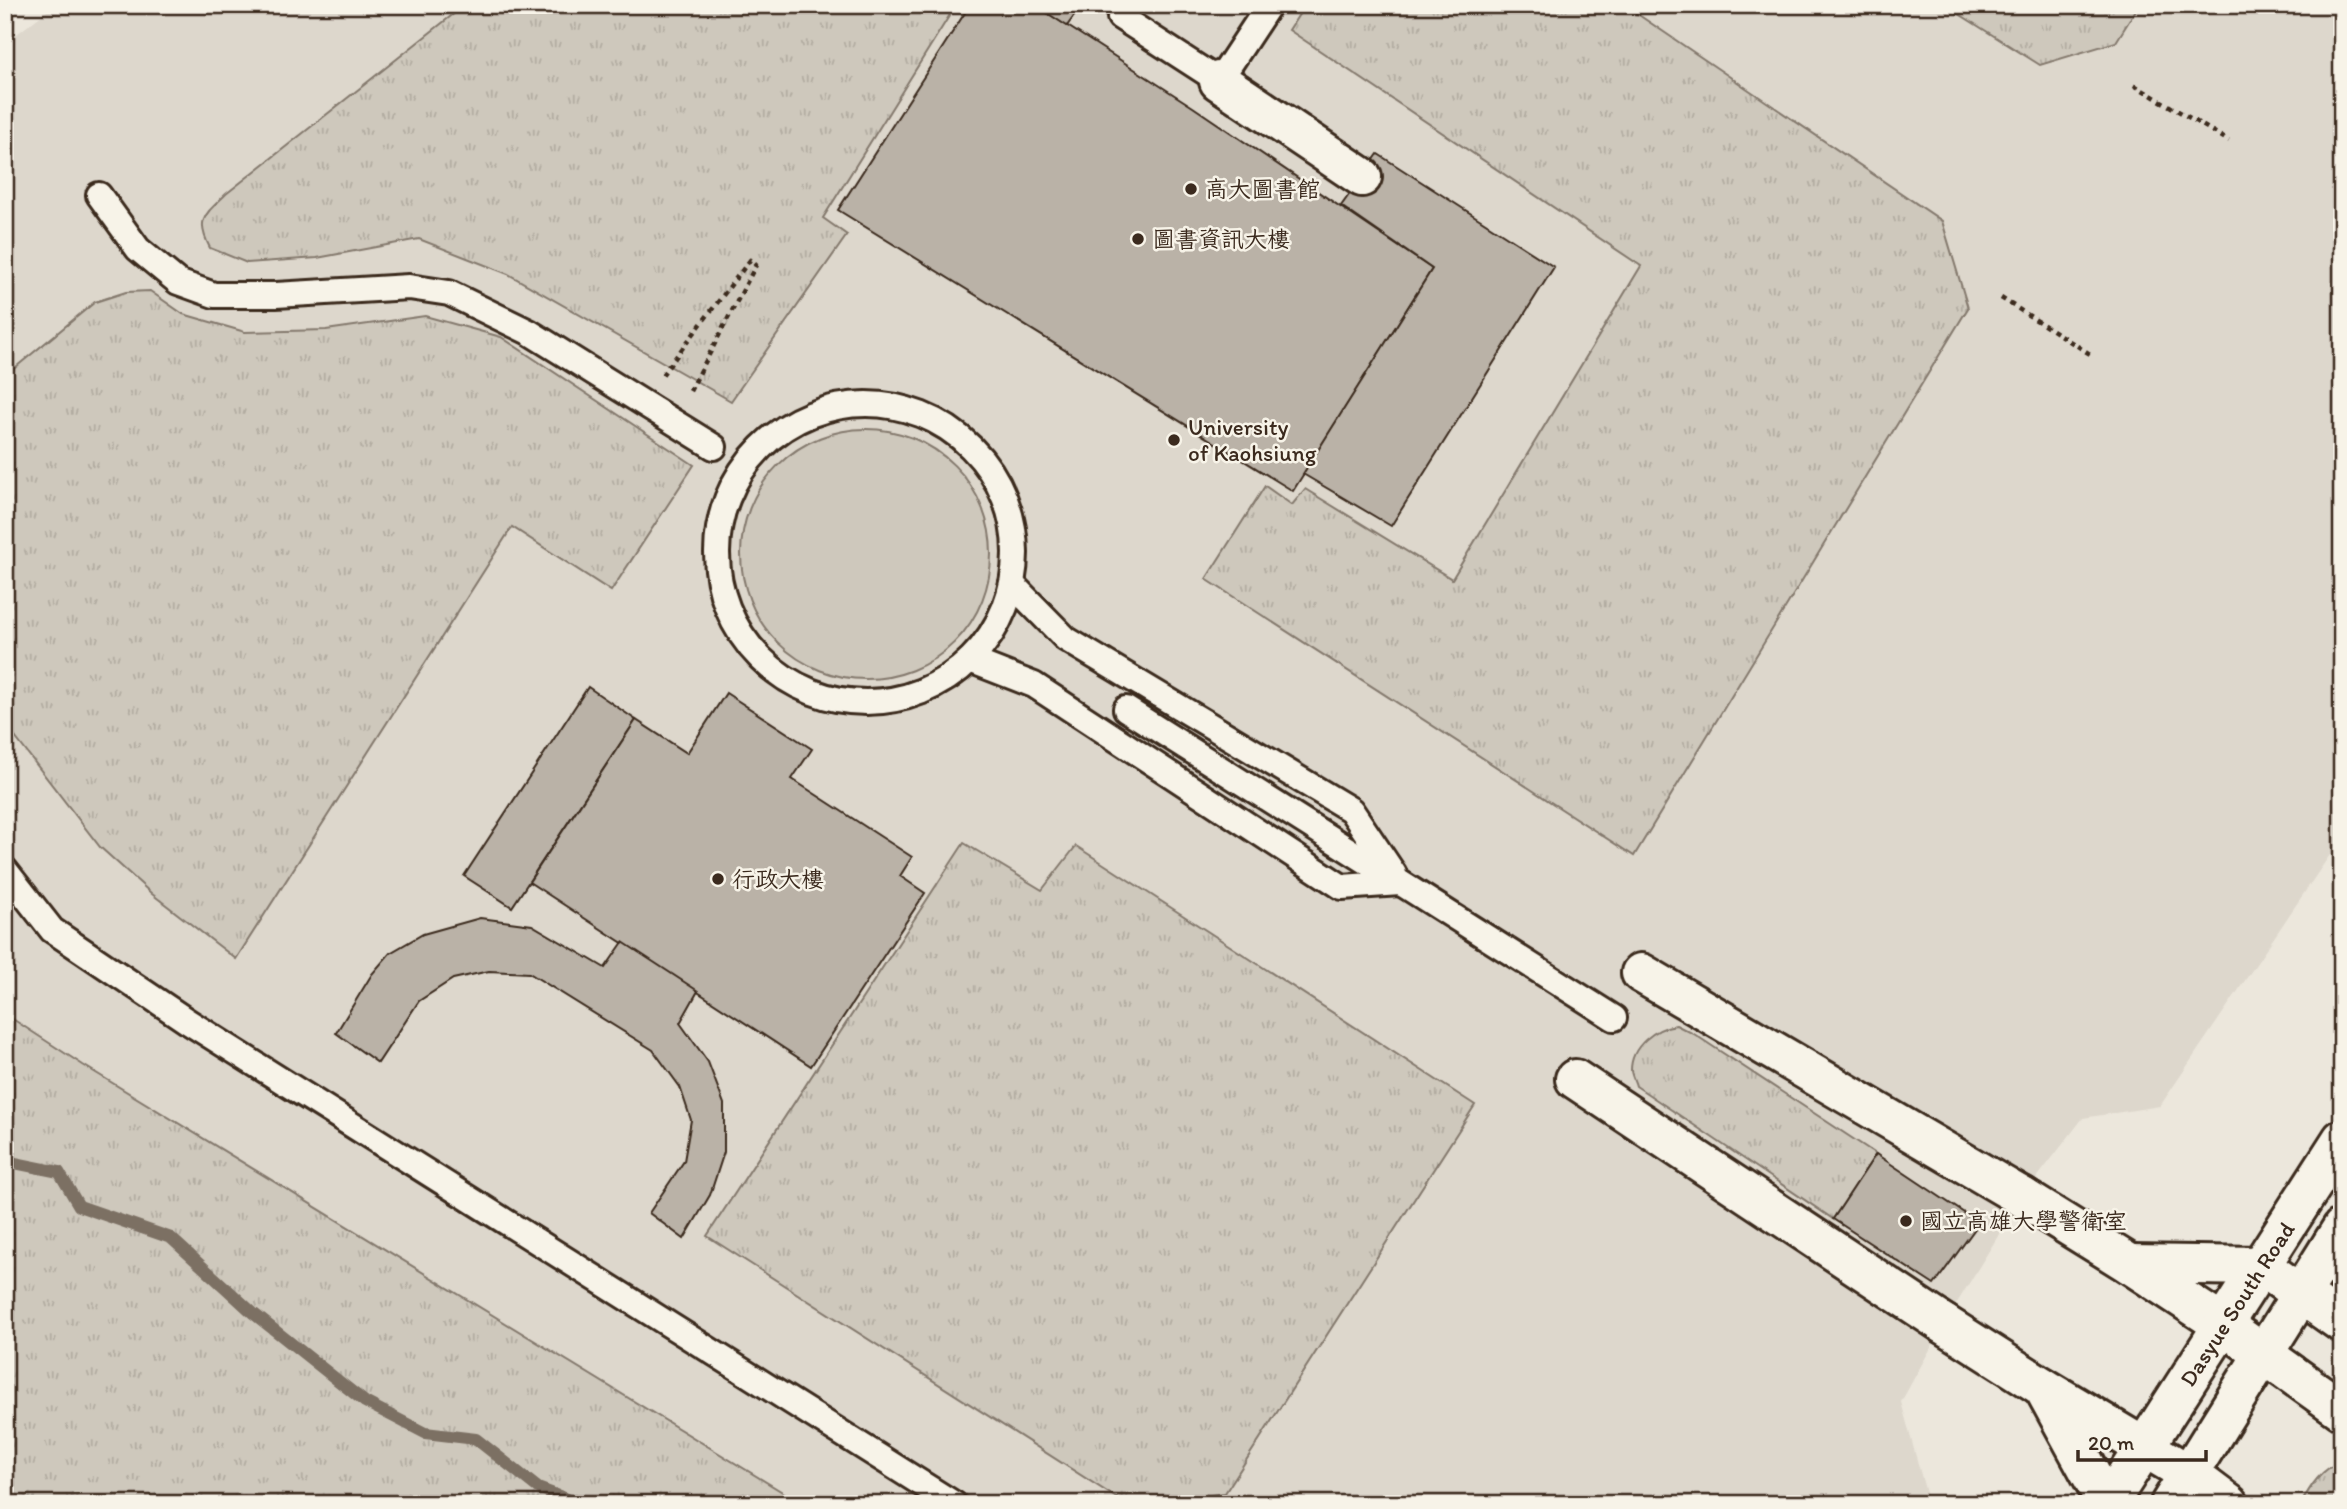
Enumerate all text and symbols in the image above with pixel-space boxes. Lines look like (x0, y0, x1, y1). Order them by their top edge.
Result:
place label: 高大圖書館 (1205, 175, 1320, 203)
marker: 高大圖書館 (1183, 181, 1199, 197)
place label: 圖書資訊大樓 (1152, 225, 1290, 253)
marker: 圖書資訊大樓 (1130, 231, 1146, 247)
place label: University of Kaohsiung (1188, 413, 1317, 467)
marker: University of Kaohsiung (1166, 432, 1182, 448)
place label: 行政大樓 (732, 865, 824, 893)
marker: 行政大樓 (710, 871, 726, 887)
place label: 國立高雄大學警衛室 (1920, 1207, 2127, 1235)
marker: 國立高雄大學警衛室 (1898, 1213, 1914, 1229)
street label: Dasyue South Road (2173, 1216, 2301, 1391)
scale bar (2078, 1418, 2205, 1462)
text: 20 m (2088, 1430, 2135, 1455)

